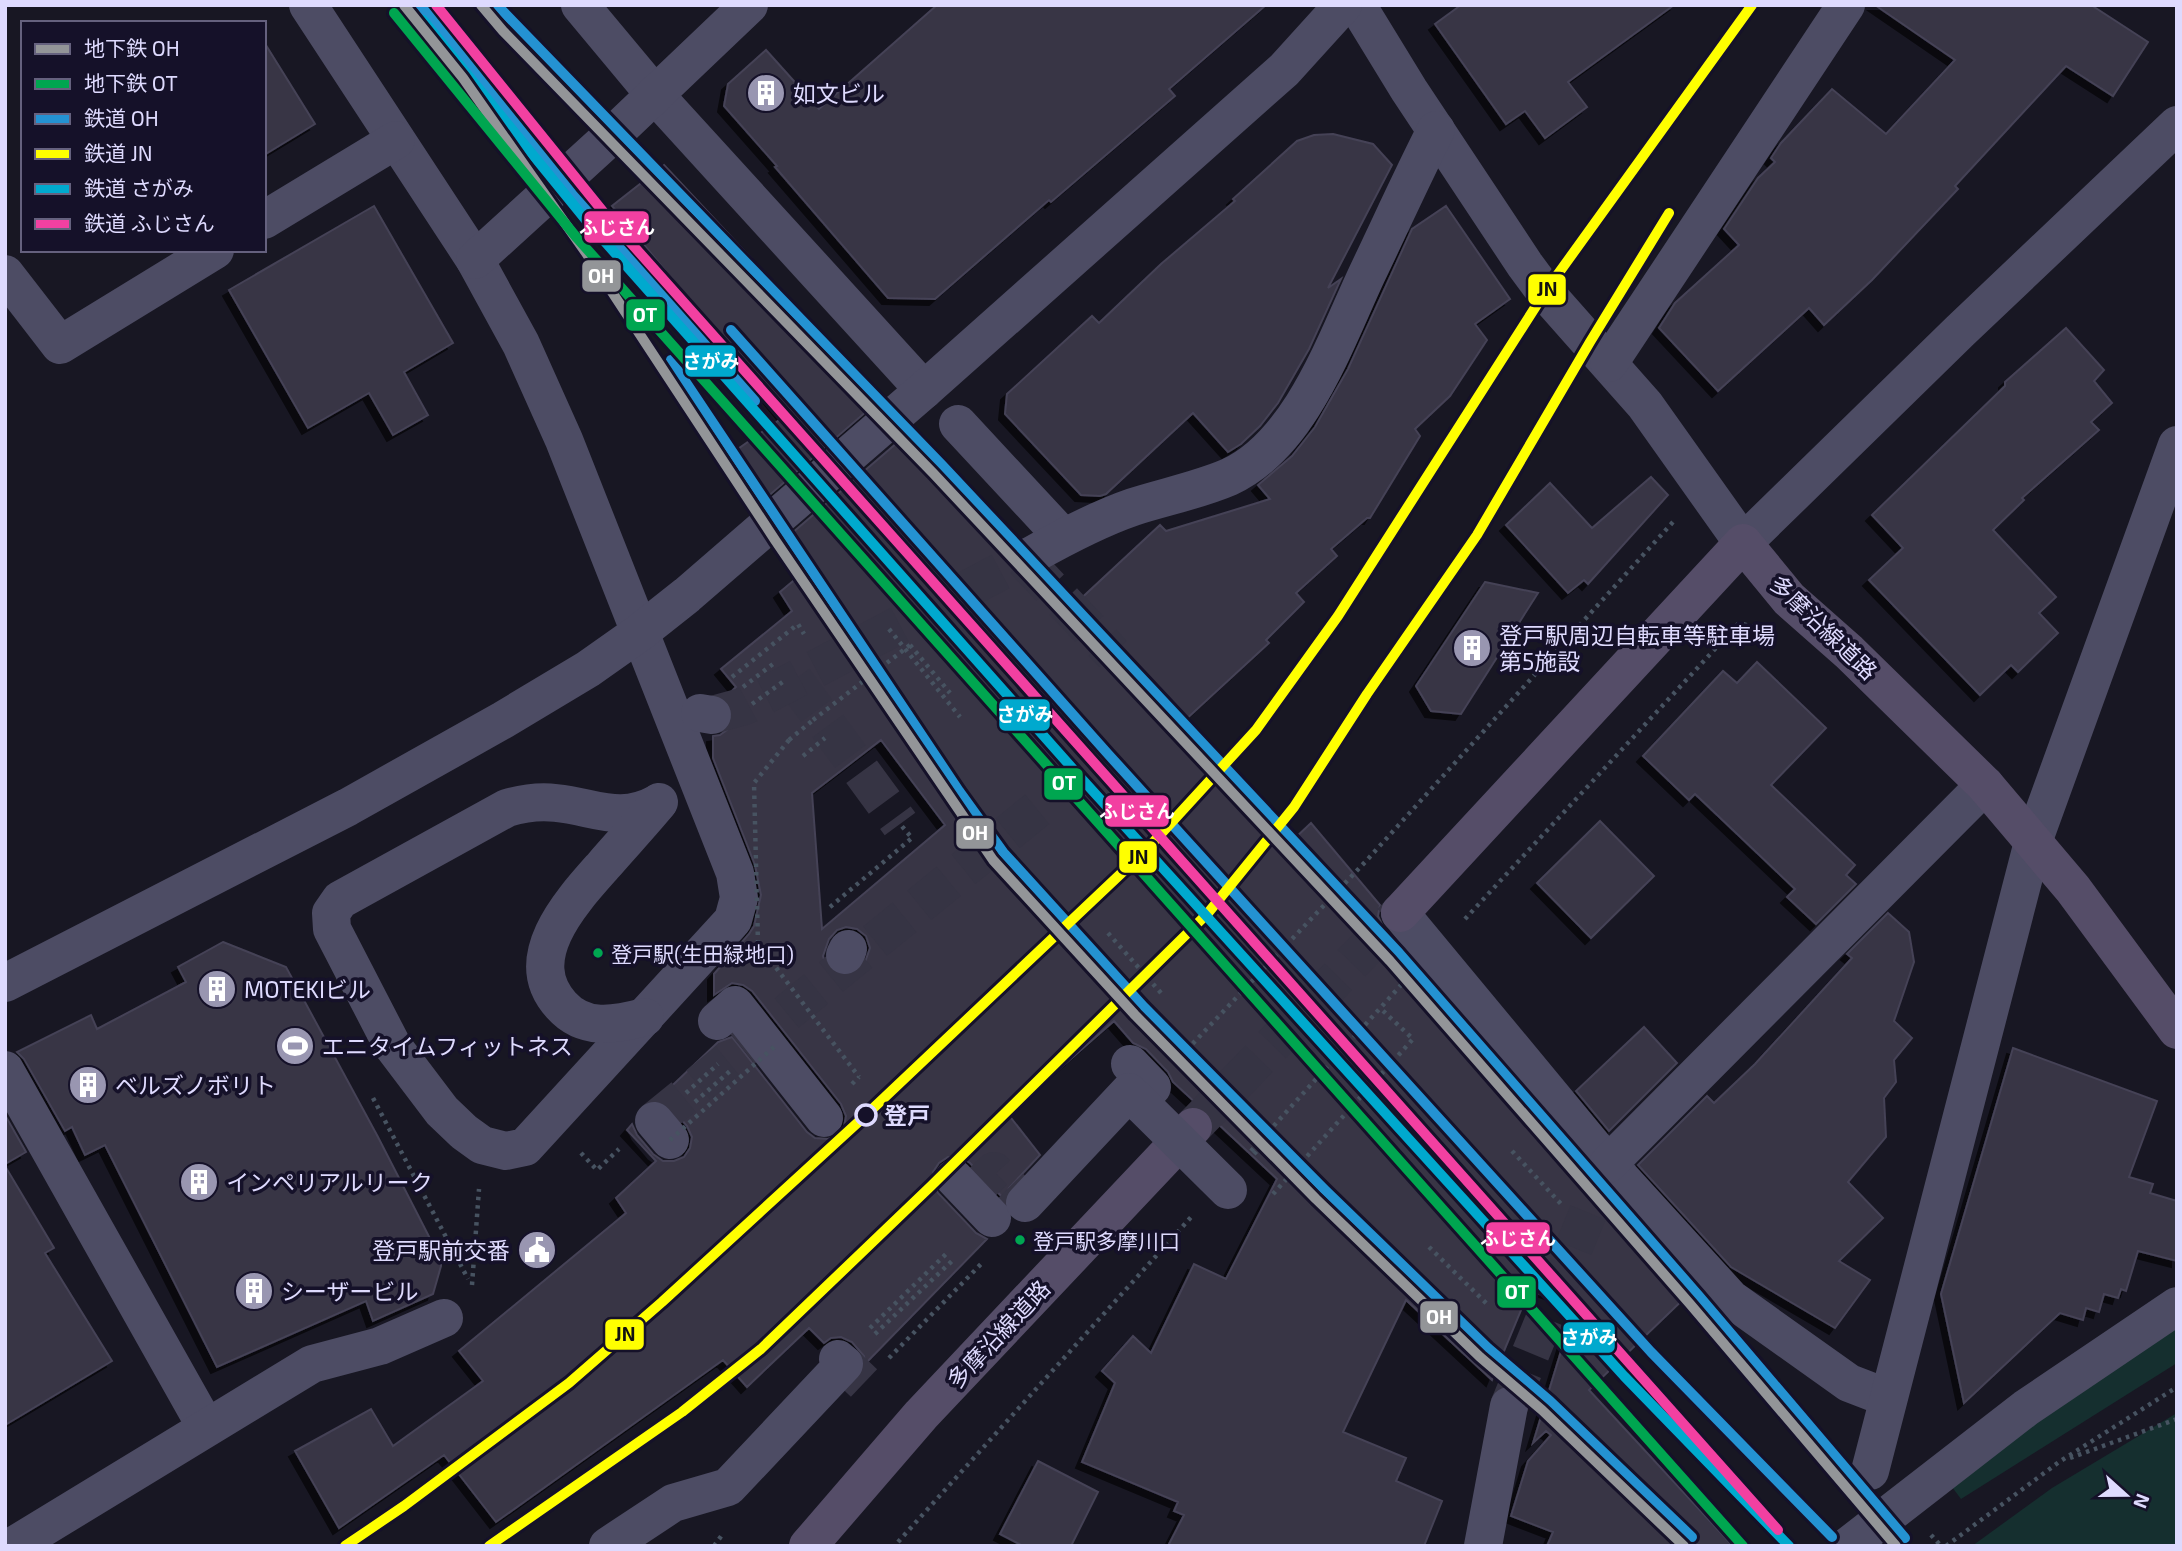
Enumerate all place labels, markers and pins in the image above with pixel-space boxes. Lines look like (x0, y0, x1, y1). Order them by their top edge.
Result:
building icon: 如文ビル (745, 72, 787, 114)
place label: 如文ビル (793, 79, 885, 107)
place label: 登戸駅周辺自転車等駐車場 第5施設 (1499, 621, 1775, 675)
building icon: 登戸駅周辺自転車等駐車場 第5施設 (1451, 627, 1493, 669)
place label: 登戸駅(生田緑地口) (611, 941, 794, 966)
marker: 登戸駅(生田緑地口) (591, 946, 605, 960)
building icon: MOTEKIビル (196, 968, 238, 1010)
place label: MOTEKIビル (244, 975, 371, 1003)
sports icon: エニタイムフィットネス (274, 1025, 316, 1067)
place label: エニタイムフィットネス (322, 1032, 573, 1060)
building icon: ベルズノボリト (67, 1064, 109, 1106)
place label: ベルズノボリト (115, 1071, 276, 1099)
place label: 登戸 (884, 1101, 930, 1129)
marker: 登戸 (855, 1104, 877, 1126)
building icon: インペリアルリーク (178, 1161, 220, 1203)
place label: インペリアルリーク (226, 1168, 433, 1196)
place label: 登戸駅多摩川口 (1033, 1228, 1180, 1253)
public building icon: 登戸駅前交番 (516, 1229, 558, 1271)
marker: 登戸駅多摩川口 (1013, 1233, 1027, 1247)
place label: 登戸駅前交番 (372, 1236, 510, 1264)
building icon: シーザービル (233, 1270, 275, 1312)
place label: シーザービル (281, 1277, 419, 1305)

